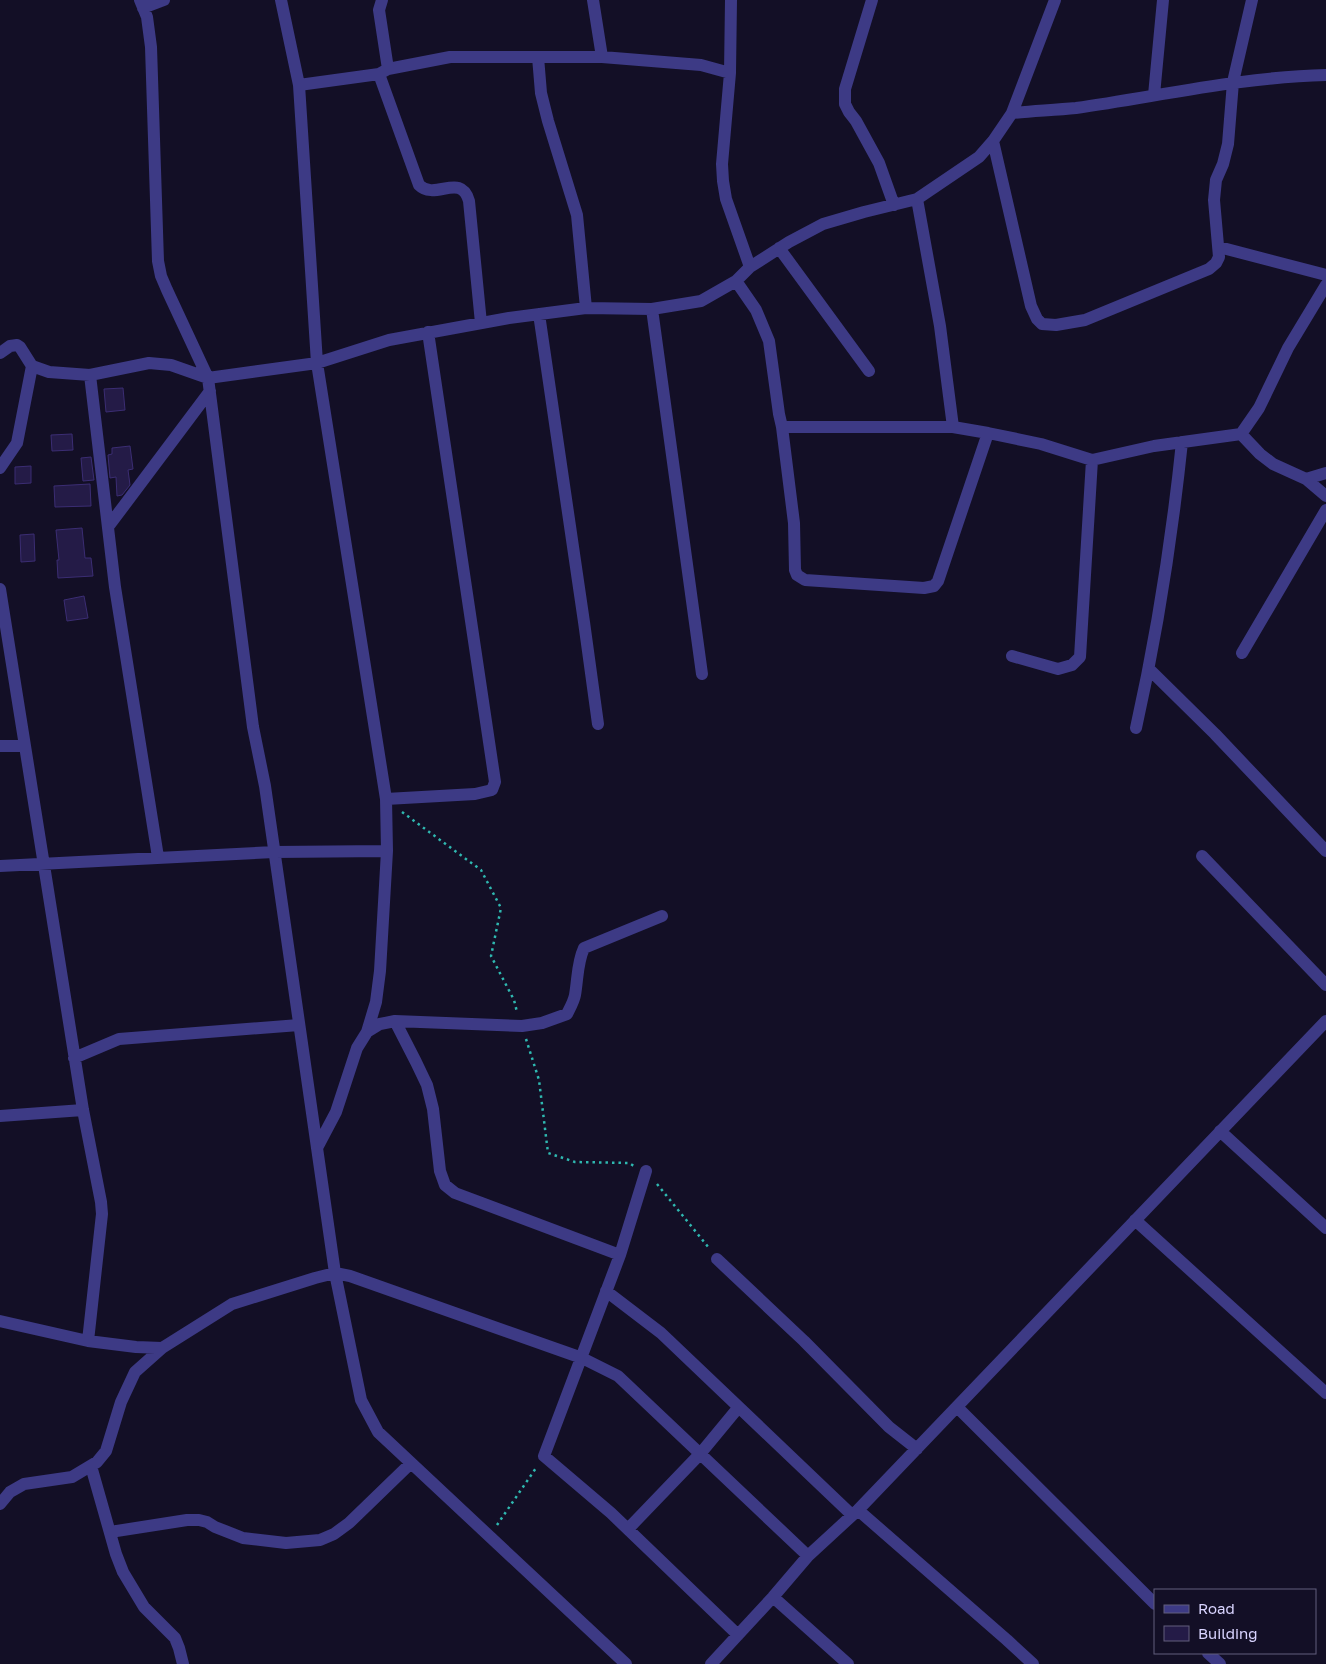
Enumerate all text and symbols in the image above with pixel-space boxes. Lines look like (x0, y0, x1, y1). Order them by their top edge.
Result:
legend (1154, 1589, 1316, 1654)
text: Road (1198, 1599, 1235, 1617)
text: Building (1198, 1624, 1258, 1642)

